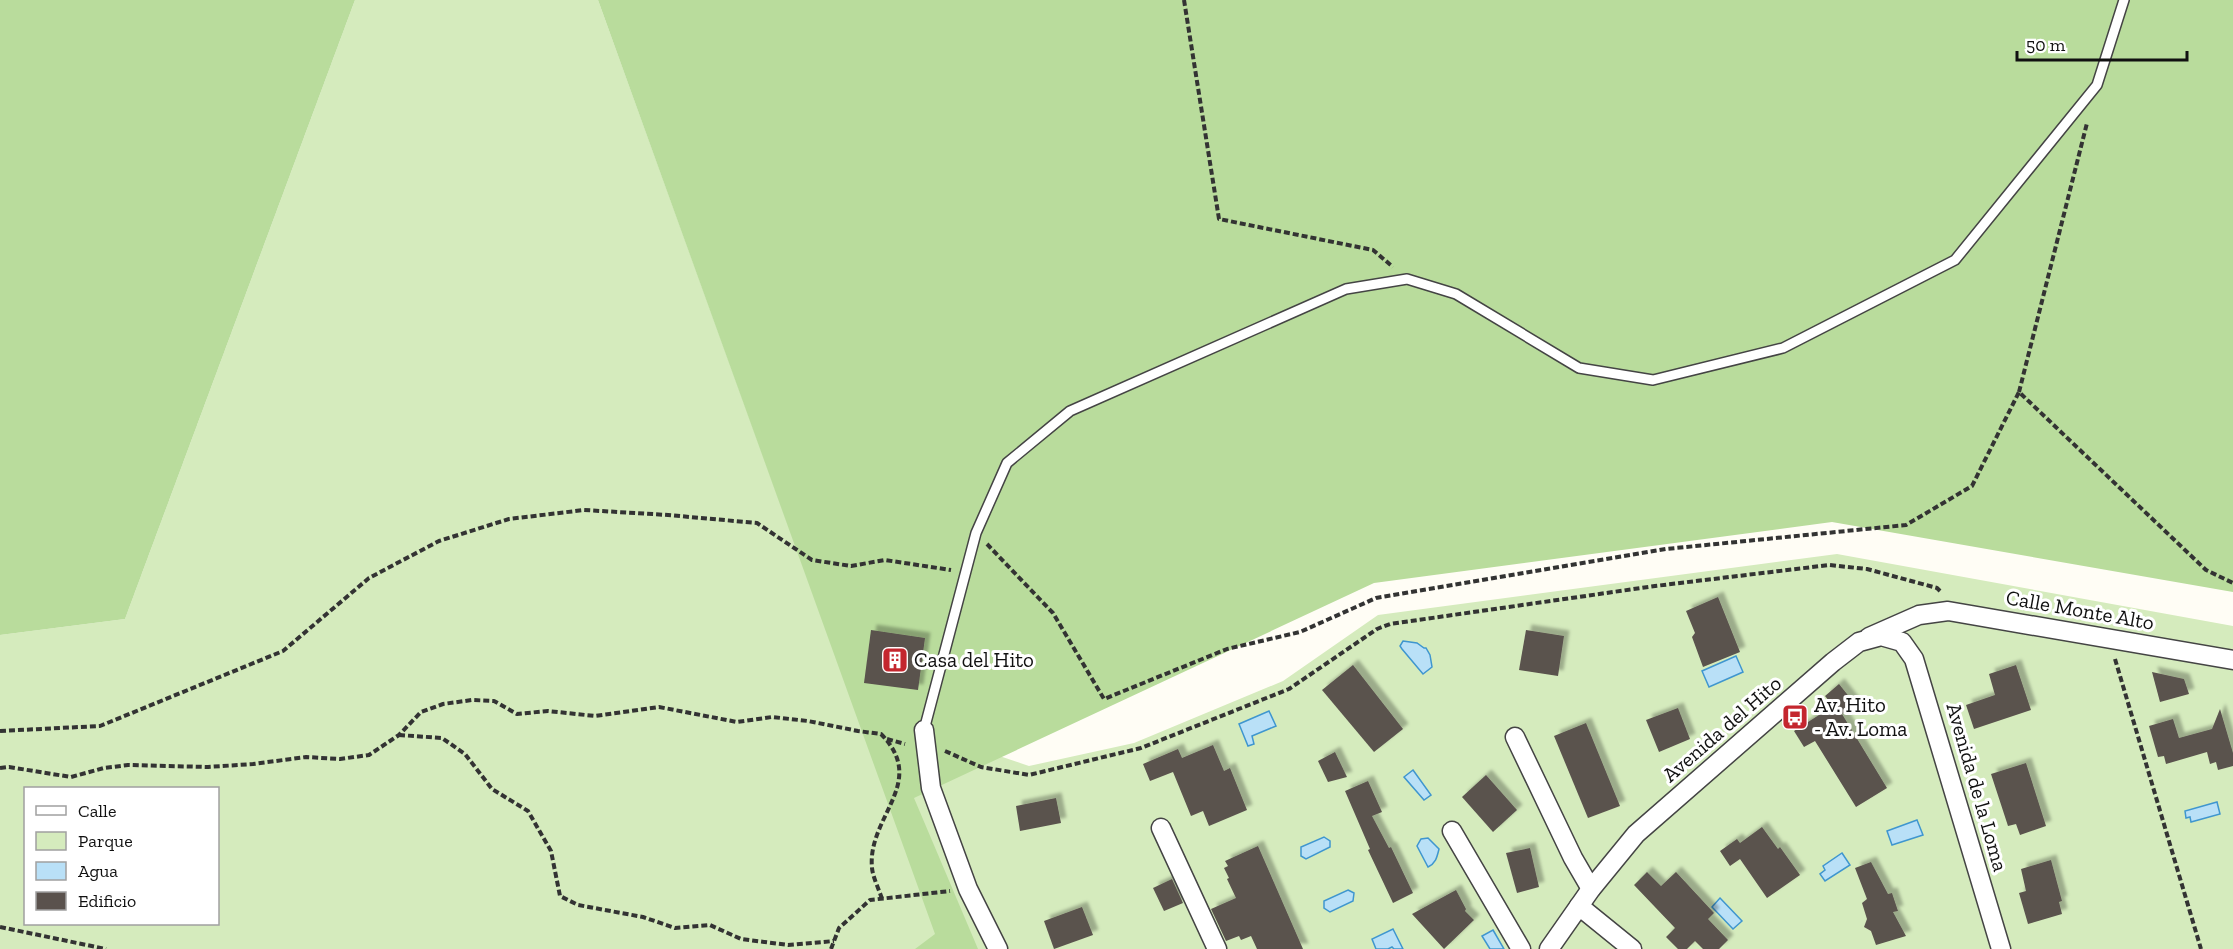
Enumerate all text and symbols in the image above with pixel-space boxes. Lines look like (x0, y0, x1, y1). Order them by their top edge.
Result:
scale bar (2017, 24, 2186, 62)
text: 50 m (2026, 34, 2066, 56)
street label: Calle Monte Alto (2004, 584, 2156, 635)
building icon: Casa del Hito (880, 645, 910, 675)
place label: Casa del Hito (914, 647, 1034, 672)
street label: Avenida del Hito (1657, 670, 1786, 787)
place label: Av. Hito - Av. Loma (1814, 692, 1907, 741)
street label: Avenida de la Loma (1941, 700, 2014, 874)
bus stop icon: Av. Hito - Av. Loma (1780, 702, 1810, 732)
legend (24, 787, 219, 925)
text: Calle (78, 800, 116, 822)
text: Parque (78, 830, 133, 852)
text: Agua (78, 860, 118, 882)
text: Edificio (78, 890, 136, 912)

